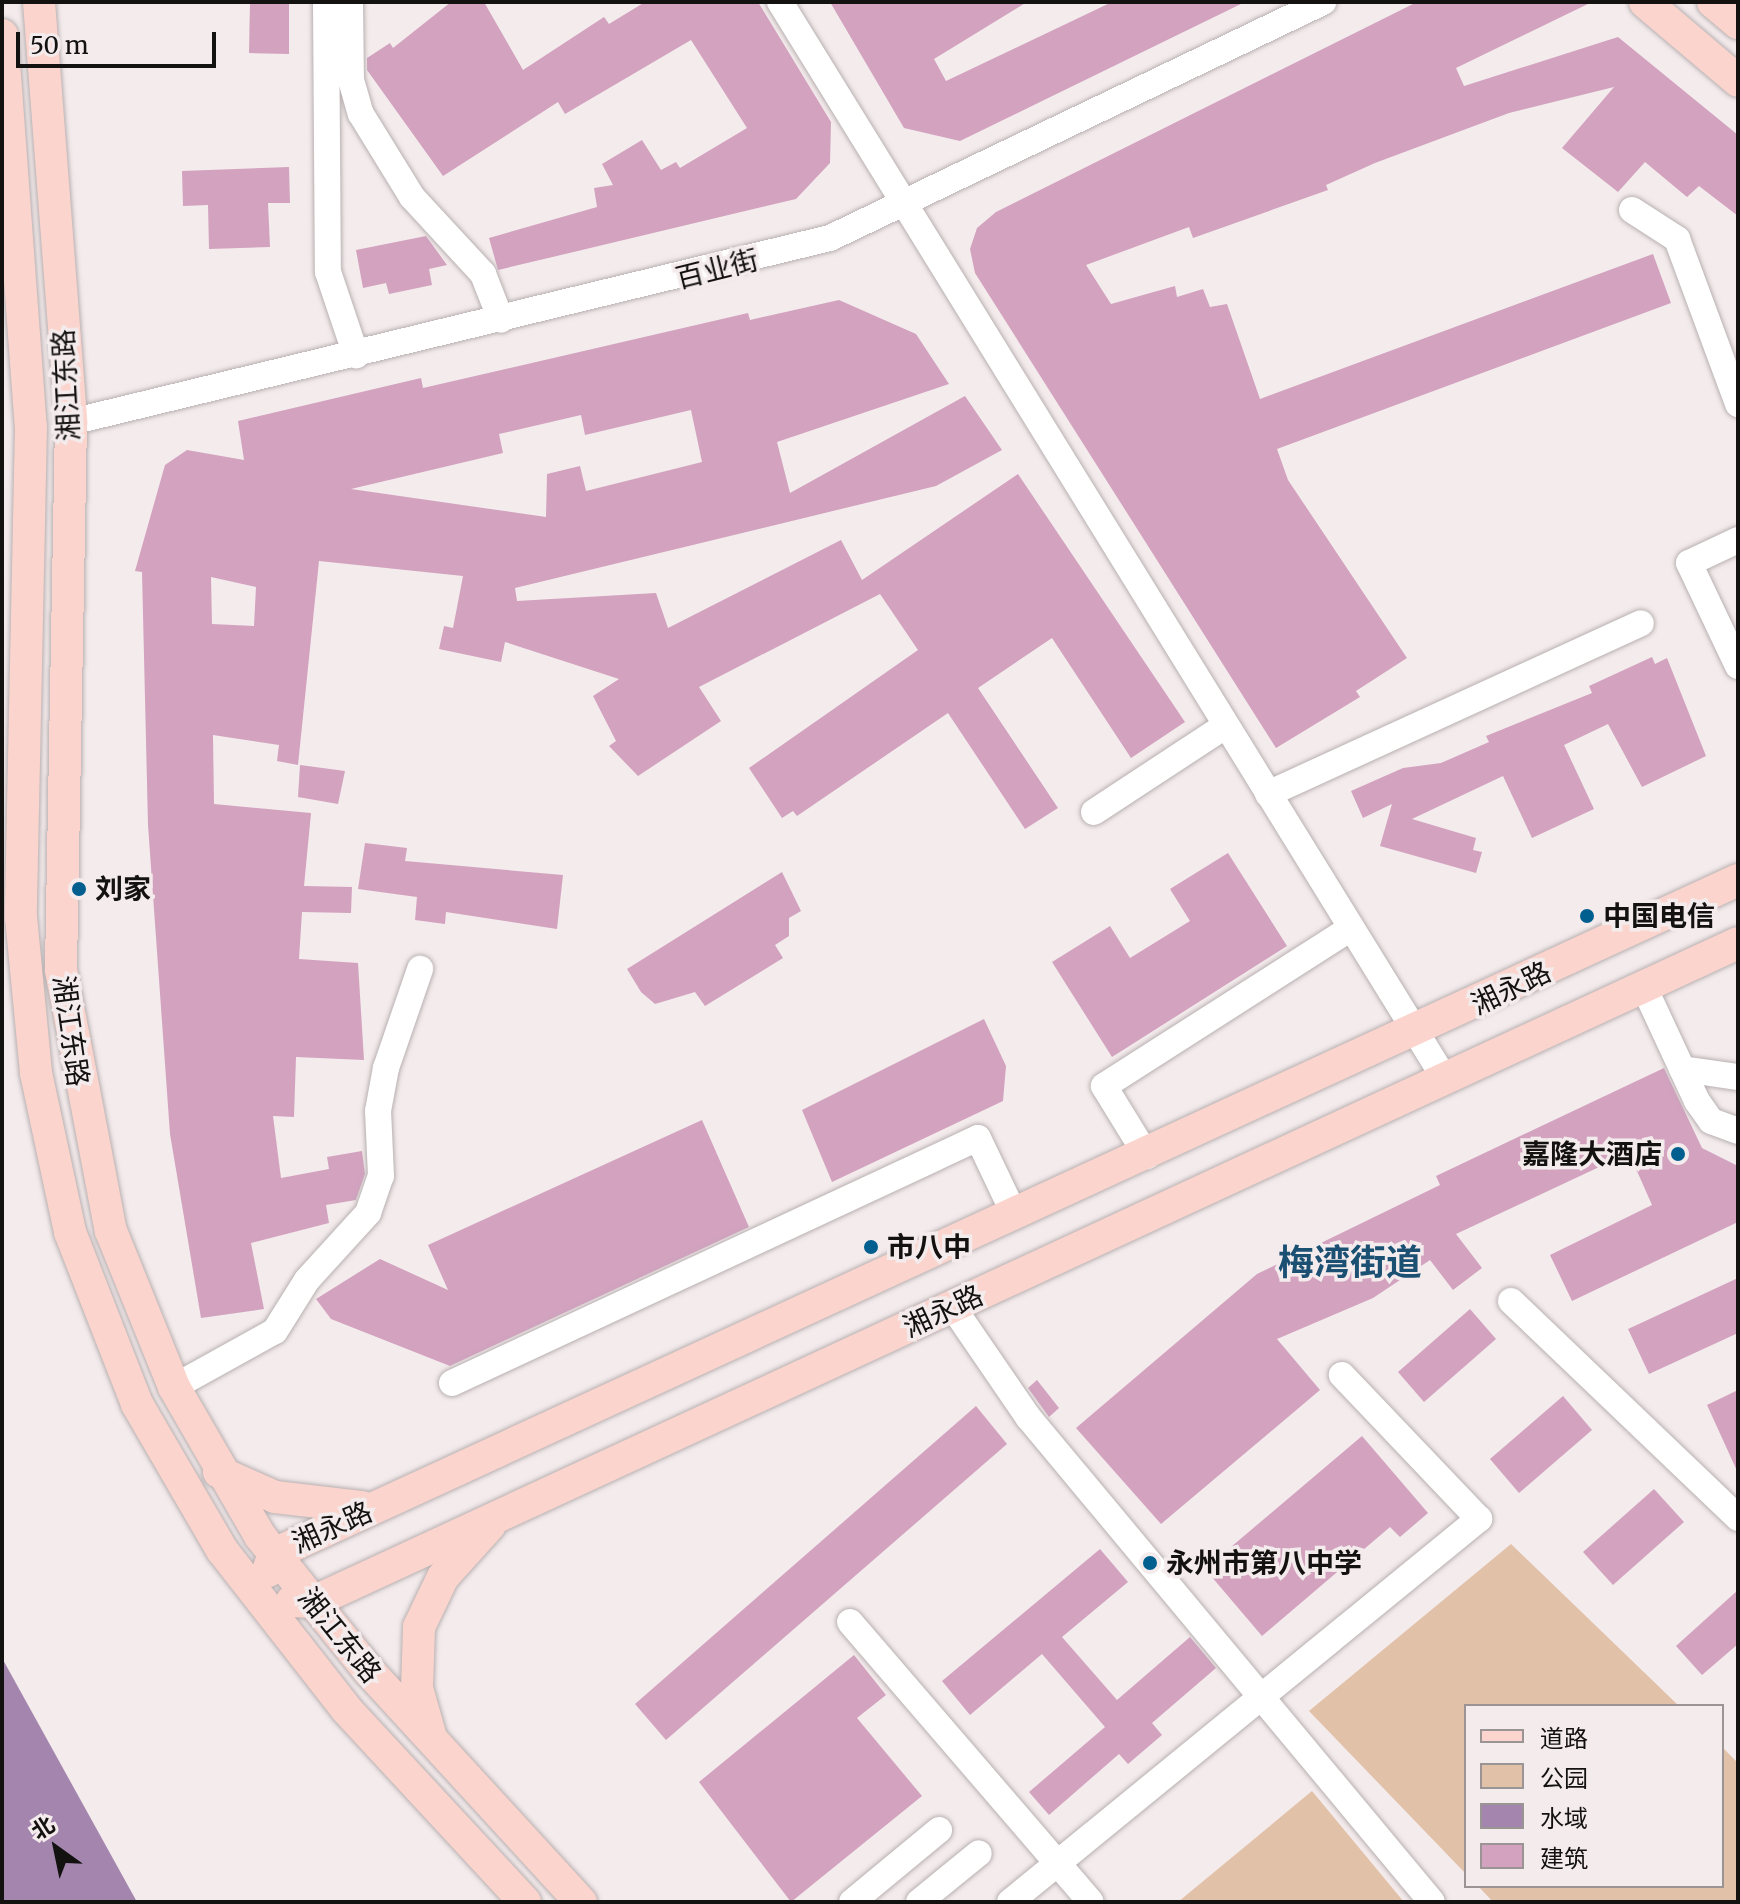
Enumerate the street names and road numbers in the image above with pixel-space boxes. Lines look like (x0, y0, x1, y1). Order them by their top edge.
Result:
street label: 百业街 (672, 243, 762, 295)
street label: 湘江东路 (46, 328, 86, 442)
street label: 湘永路 (1466, 954, 1556, 1022)
street label: 湘江东路 (47, 973, 95, 1089)
street label: 湘永路 (898, 1278, 988, 1344)
street label: 湘永路 (287, 1495, 377, 1559)
street label: 湘江东路 (292, 1581, 388, 1689)

